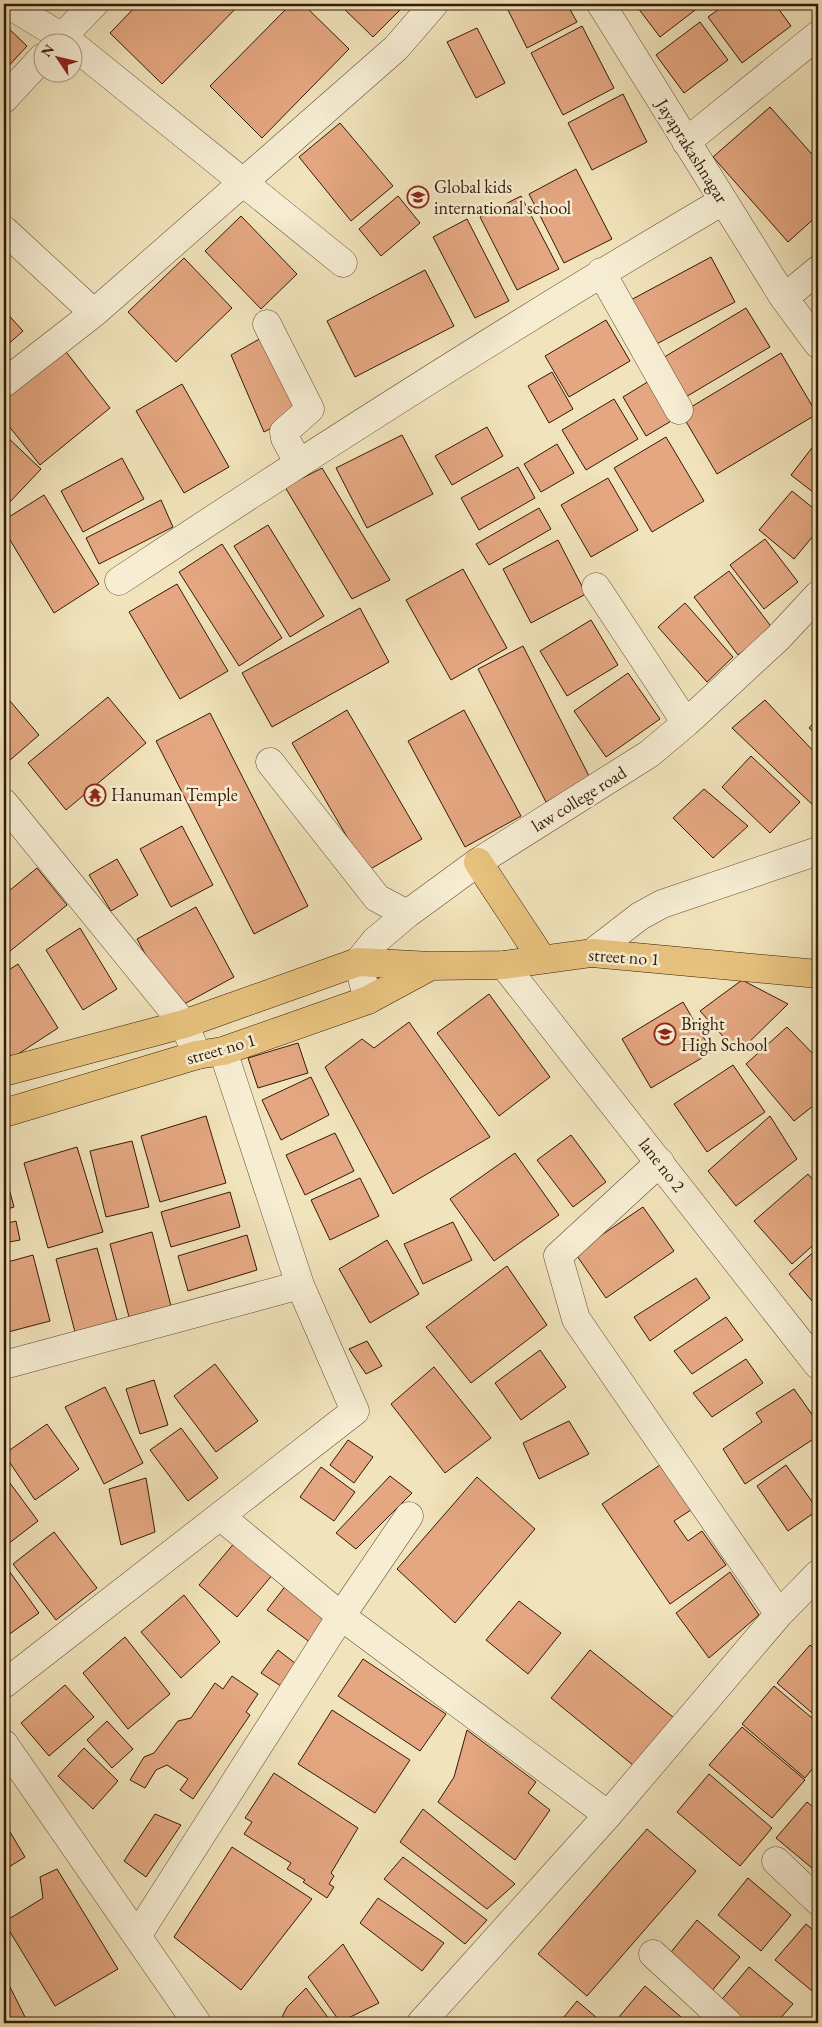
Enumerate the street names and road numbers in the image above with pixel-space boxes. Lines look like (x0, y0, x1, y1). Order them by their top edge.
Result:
street label: Jayaprakashnagar (650, 93, 734, 207)
street label: law college road (527, 760, 631, 837)
street label: street no 1 (588, 943, 660, 970)
street label: street no 1 (183, 1028, 258, 1069)
street label: lane no 2 (634, 1133, 691, 1197)

